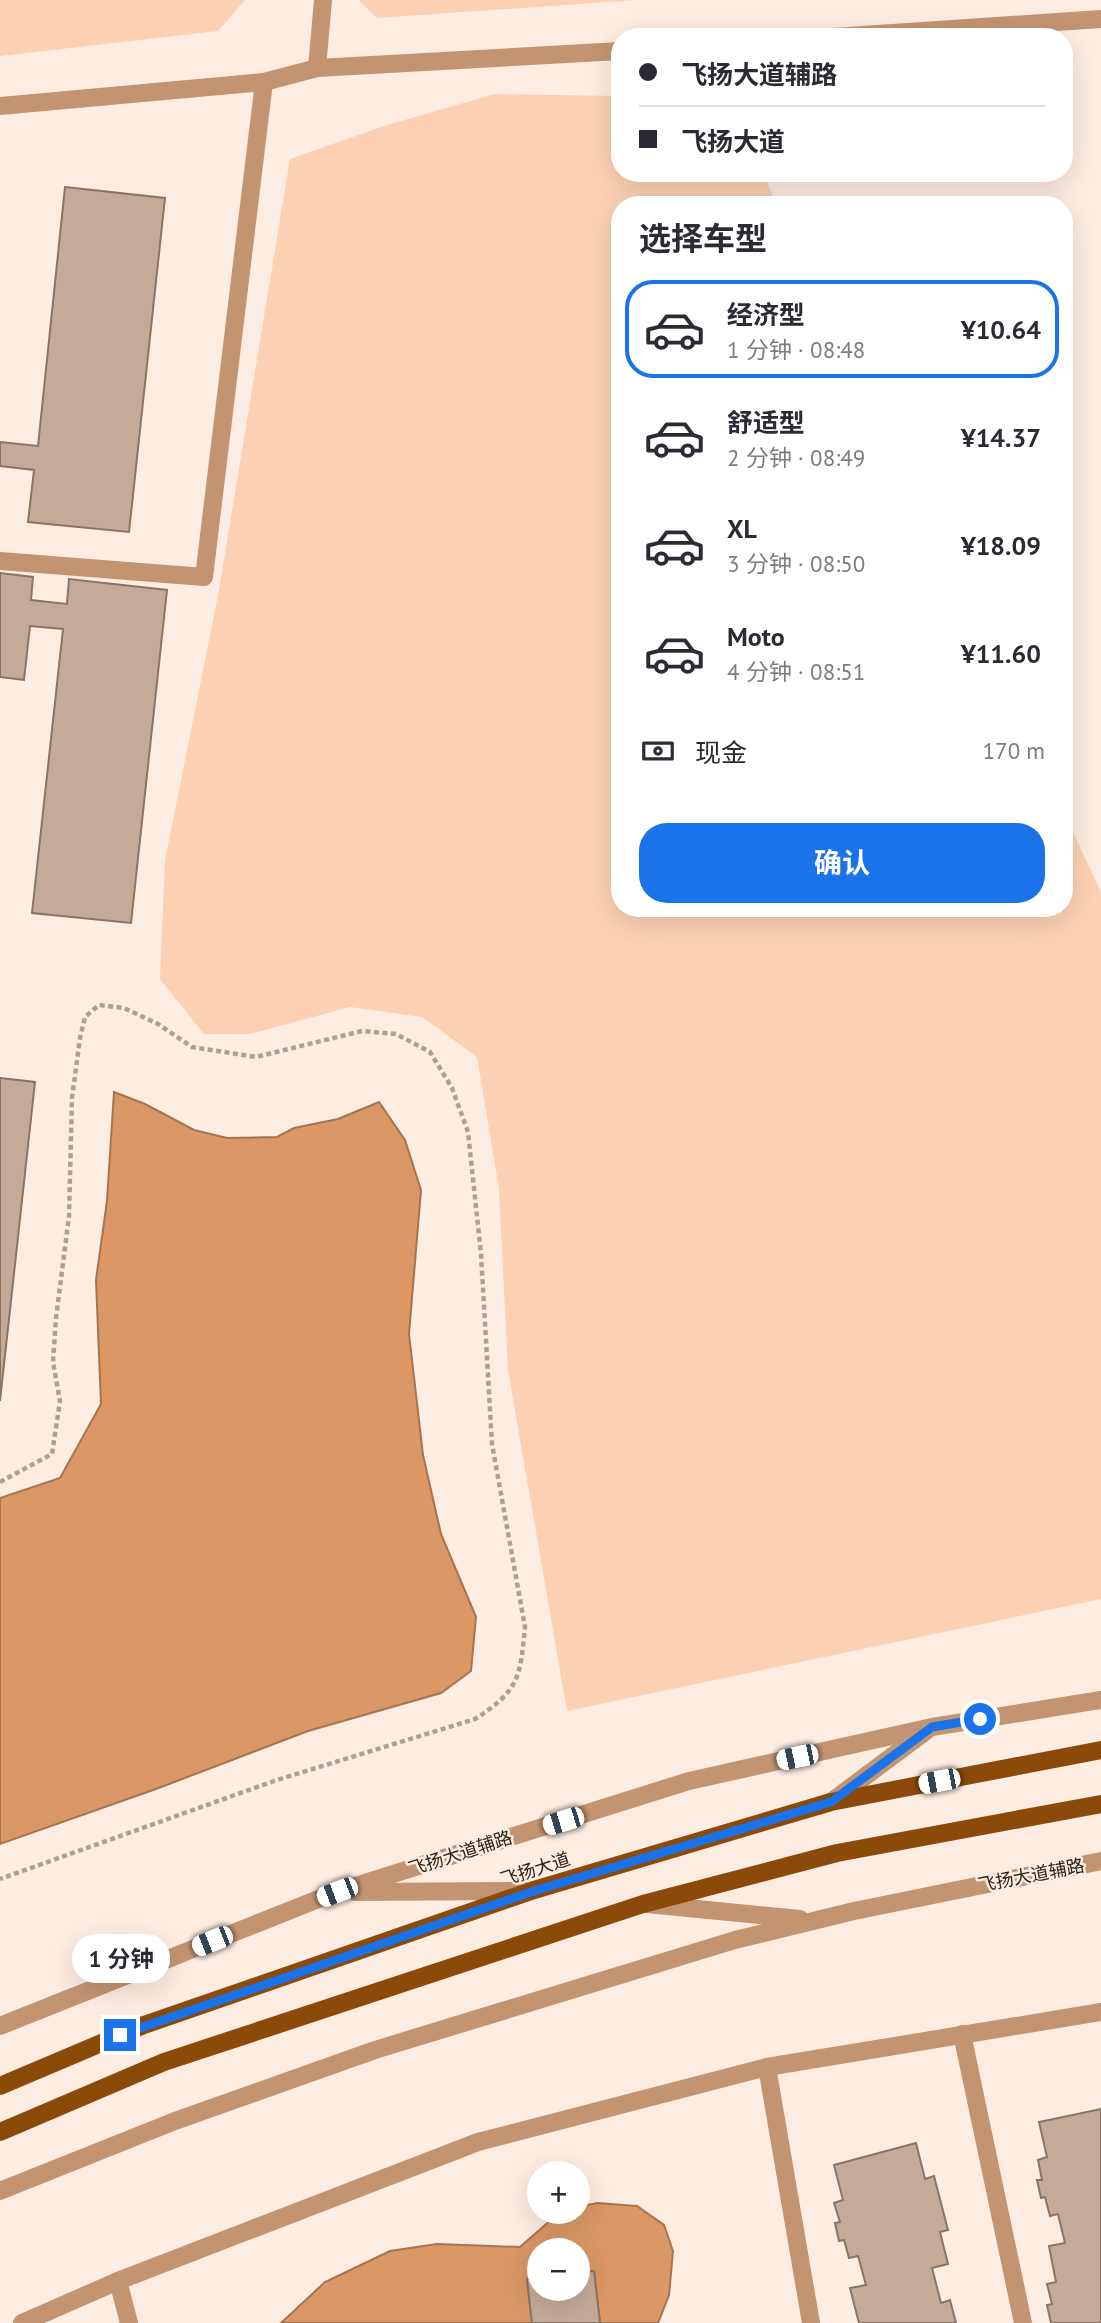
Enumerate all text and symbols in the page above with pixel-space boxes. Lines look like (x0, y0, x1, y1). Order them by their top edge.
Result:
text: 飞扬大道辅路 (681, 58, 837, 91)
text: 飞扬大道 (681, 125, 785, 158)
text: 选择车型 (639, 217, 767, 259)
icon: car (643, 298, 706, 361)
text: 经济型 (727, 298, 805, 331)
text: ¥10.64 (961, 313, 1041, 346)
text: 1 分钟 · 08:48 (727, 335, 865, 364)
icon: car (643, 406, 706, 469)
text: 舒适型 (727, 406, 805, 439)
text: ¥14.37 (961, 421, 1041, 454)
text: 2 分钟 · 08:49 (727, 443, 865, 472)
text: XL (727, 512, 757, 545)
icon: car (643, 514, 706, 577)
text: ¥18.09 (961, 529, 1041, 562)
text: 3 分钟 · 08:50 (727, 549, 865, 578)
text: Moto (727, 620, 785, 653)
icon: car (643, 622, 706, 685)
text: ¥11.60 (961, 637, 1041, 670)
text: 4 分钟 · 08:51 (727, 657, 865, 686)
icon: cash (639, 732, 677, 770)
text: 现金 (695, 736, 747, 769)
text: 170 m (983, 736, 1045, 765)
button: 确认 (639, 823, 1045, 903)
route start (964, 1703, 996, 1735)
car (775, 1742, 820, 1772)
car (917, 1767, 962, 1795)
car (540, 1805, 587, 1837)
street label: 飞扬大道辅路 (405, 1825, 515, 1881)
street label: 飞扬大道 (497, 1847, 573, 1891)
street label: 飞扬大道辅路 (976, 1853, 1086, 1897)
car (314, 1875, 361, 1909)
car (189, 1923, 236, 1959)
callout: 1 分钟 (71, 1934, 169, 1982)
text: 1 分钟 (89, 1944, 153, 1973)
route end (104, 2019, 136, 2051)
map controls (527, 2161, 590, 2301)
button: + (527, 2161, 590, 2224)
button: − (527, 2238, 590, 2301)

